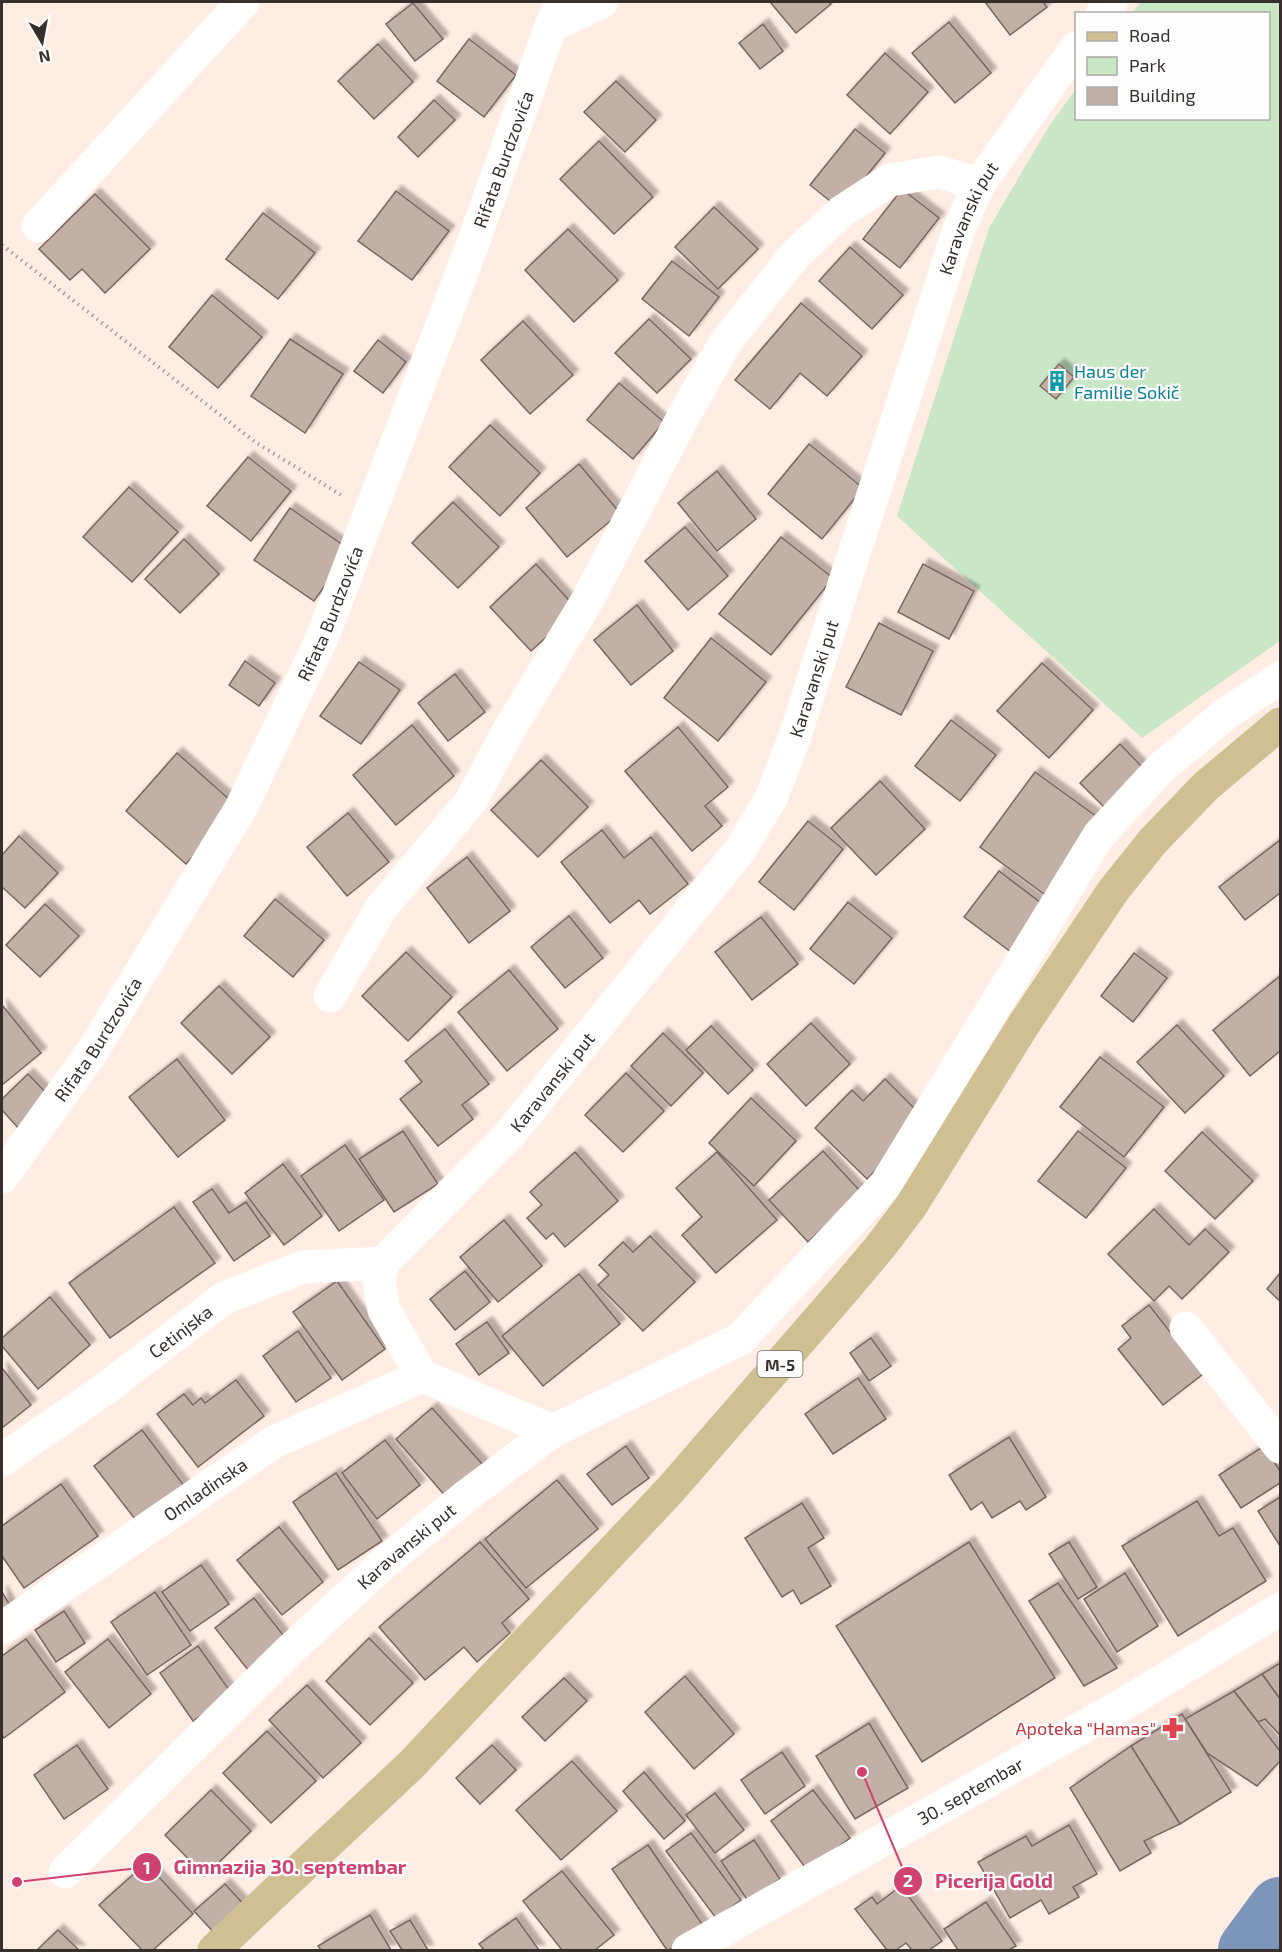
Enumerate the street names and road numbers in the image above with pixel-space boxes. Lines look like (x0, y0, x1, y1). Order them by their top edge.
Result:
street label: Rifata Burdzovića (468, 88, 538, 231)
street label: Karavanski put (934, 157, 1003, 277)
street label: Rifata Burdzovića (292, 543, 367, 684)
street label: Karavanski put (784, 617, 843, 740)
street label: Rifata Burdzovića (49, 973, 146, 1105)
street label: Karavanski put (505, 1028, 599, 1136)
street label: Cetinjska (144, 1300, 217, 1363)
road number: M-5 (758, 1351, 802, 1377)
street label: Omladinska (159, 1453, 251, 1525)
street label: Karavanski put (352, 1498, 460, 1594)
street label: 30. septembar (913, 1752, 1027, 1829)

